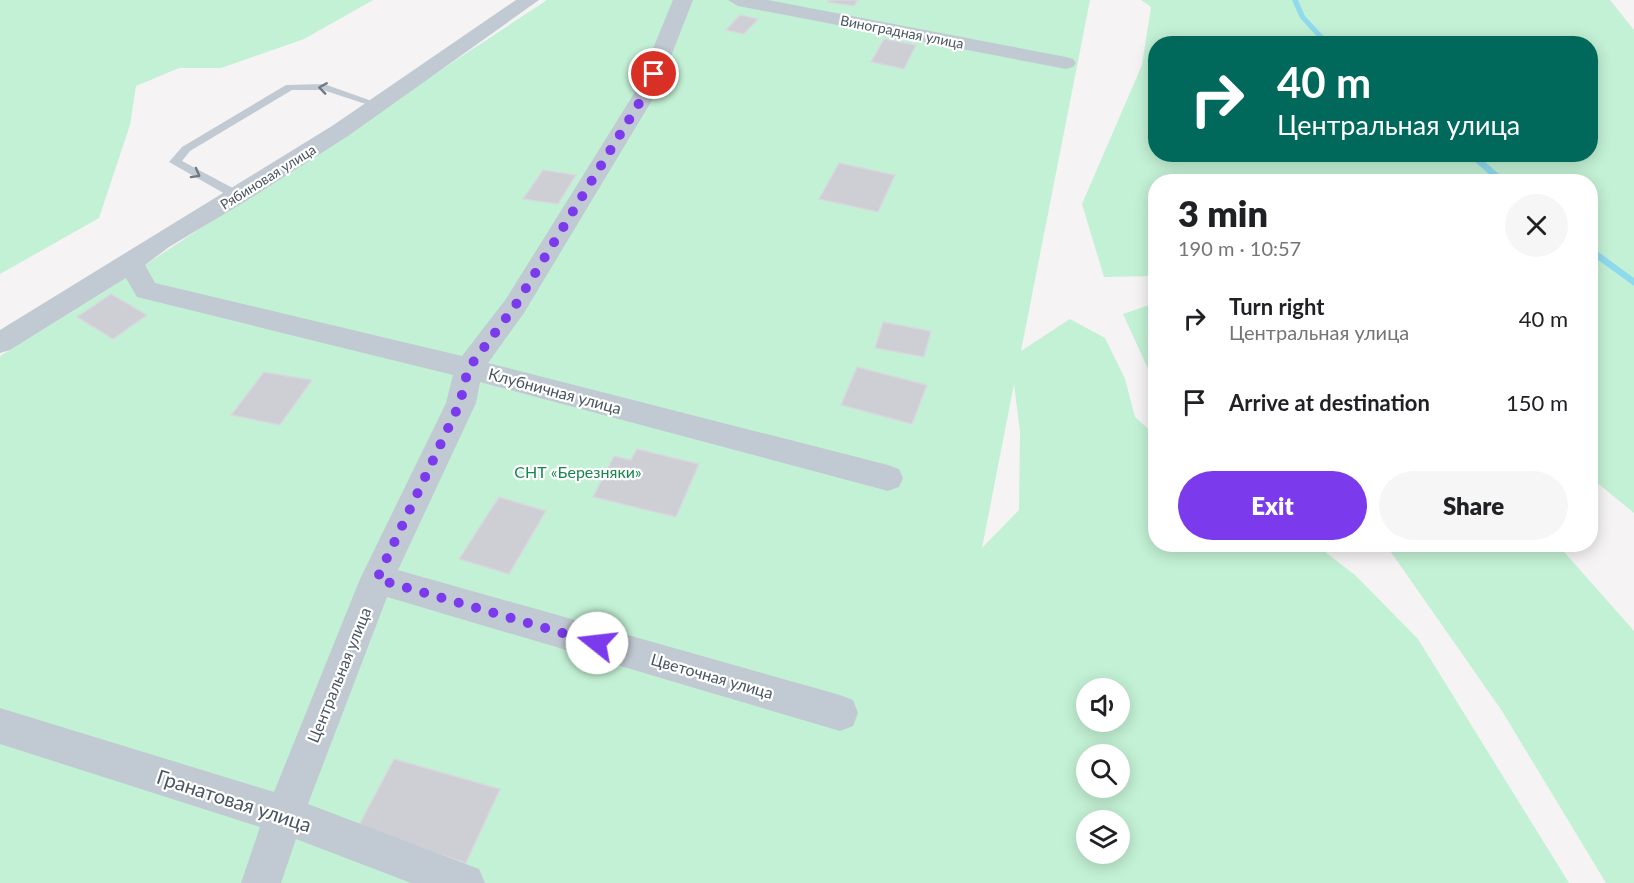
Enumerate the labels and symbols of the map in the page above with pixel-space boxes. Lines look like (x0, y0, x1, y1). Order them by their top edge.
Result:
street label: Виноградная улица (839, 11, 965, 52)
pin (628, 48, 679, 99)
one-way arrow (318, 83, 327, 95)
street label: Рябиновая улица (217, 140, 319, 213)
one-way arrow (190, 167, 200, 178)
street label: Клубничная улица (487, 364, 624, 417)
park label: СНТ «Березняки» (514, 462, 642, 481)
street label: Центральная улица (303, 604, 374, 745)
position arrow (565, 611, 629, 675)
street label: Цветочная улица (649, 649, 775, 702)
street label: Гранатовая улица (154, 764, 315, 836)

